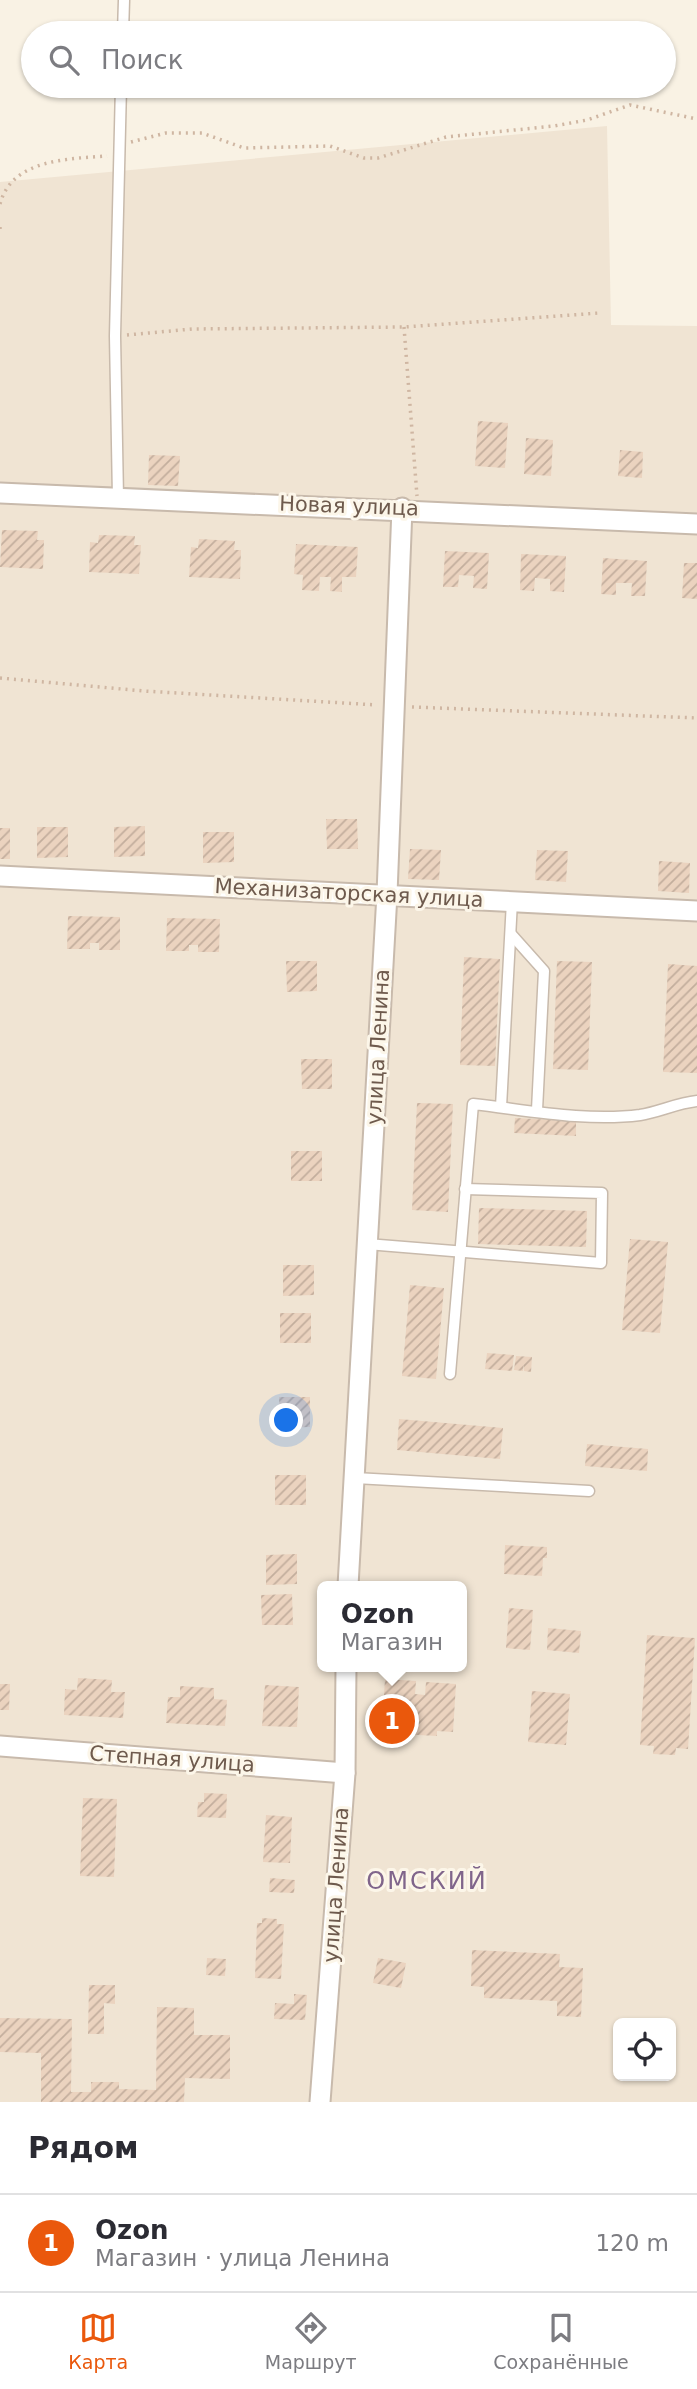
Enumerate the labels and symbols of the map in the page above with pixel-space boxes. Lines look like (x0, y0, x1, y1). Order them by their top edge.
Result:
street label: Новая улица (279, 492, 419, 520)
street label: Механизаторская улица (214, 874, 484, 912)
street label: улица Ленина (362, 968, 394, 1126)
your location (269, 1403, 303, 1437)
pin: 1 (369, 1695, 415, 1747)
street label: Степная улица (88, 1741, 256, 1777)
street label: улица Ленина (319, 1806, 353, 1964)
district label: ОМСКИЙ (366, 1866, 488, 1895)

